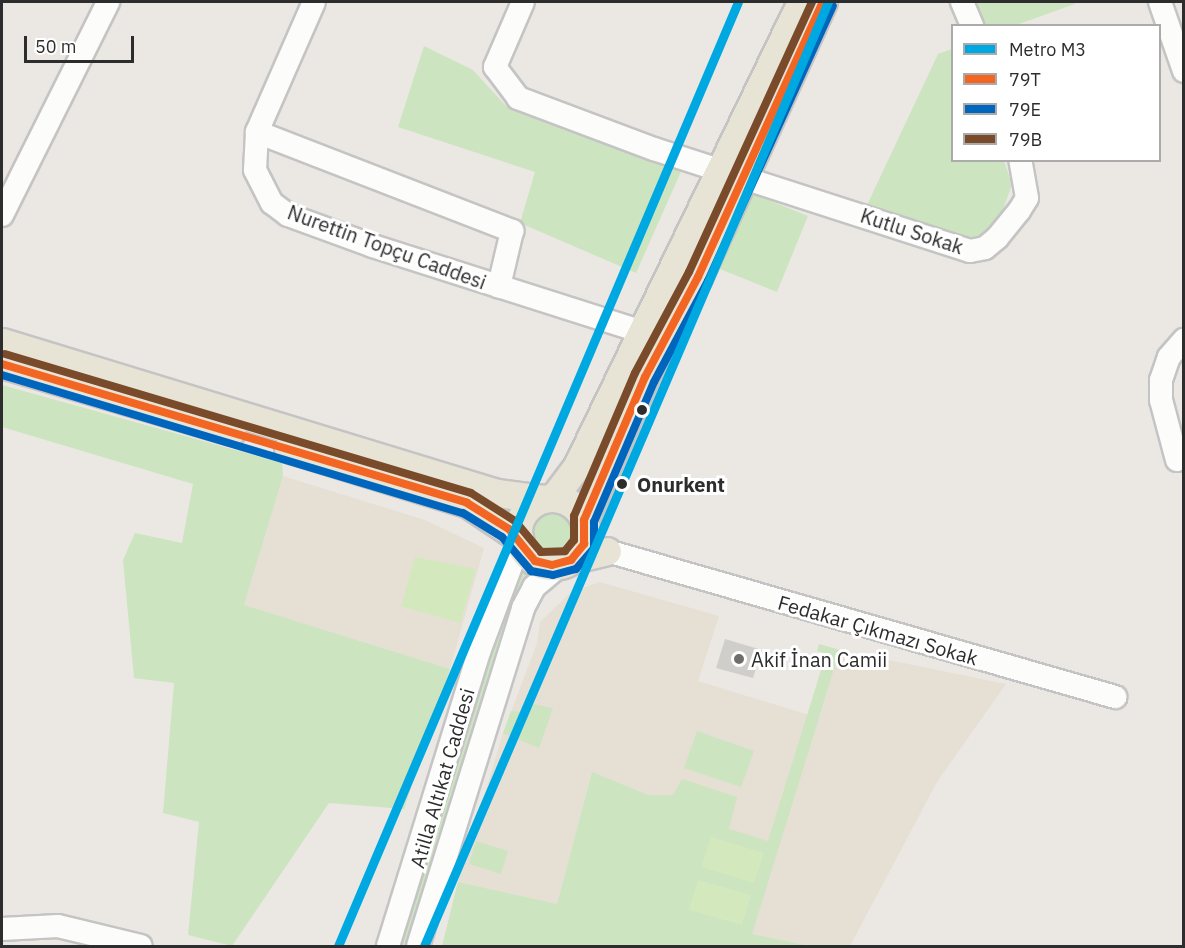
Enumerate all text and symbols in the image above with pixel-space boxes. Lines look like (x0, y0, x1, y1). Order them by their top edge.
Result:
scale bar (27, 24, 136, 62)
legend (951, 24, 1161, 162)
text: 50 m (35, 35, 77, 58)
text: Metro M3 (1009, 38, 1086, 61)
text: 79T (1009, 68, 1041, 91)
text: 79E (1009, 98, 1041, 121)
text: 79B (1009, 128, 1042, 151)
street label: Nurettin Topçu Caddesi (284, 200, 490, 294)
street label: Kutlu Sokak (857, 203, 967, 259)
unlabelled marker (636, 404, 648, 416)
place label: Onurkent (637, 472, 725, 496)
marker: Onurkent (612, 474, 632, 494)
street label: Fedakar Çıkmazı Sokak (775, 590, 981, 670)
place label: Akif İnan Camii (751, 647, 887, 671)
marker: Akif İnan Camii (732, 652, 746, 666)
street label: Atilla Altıkat Caddesi (405, 685, 479, 871)

